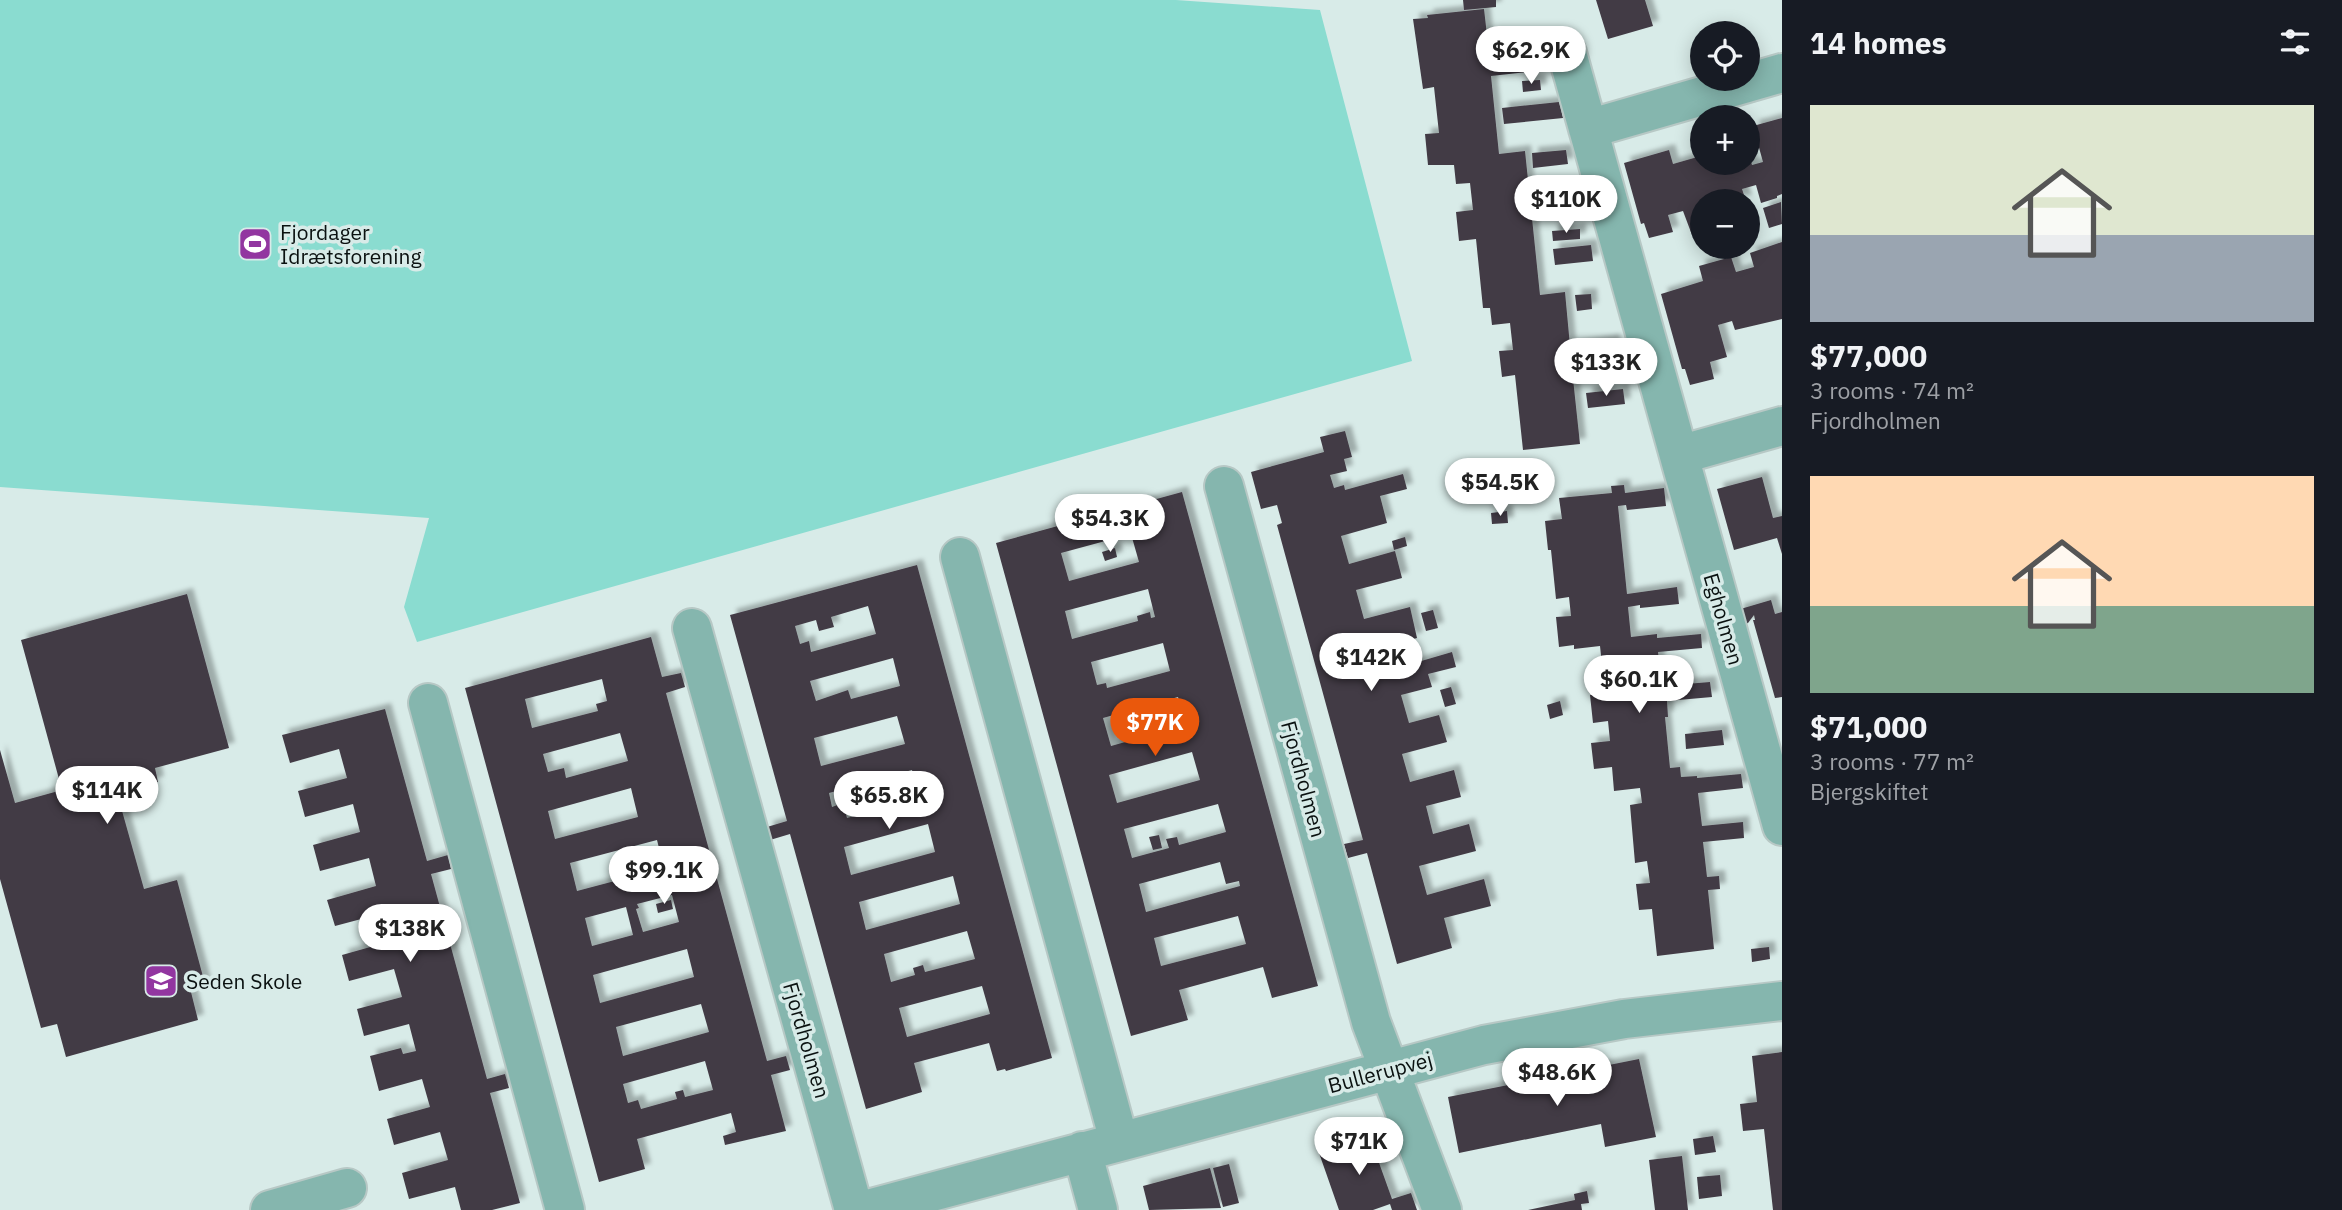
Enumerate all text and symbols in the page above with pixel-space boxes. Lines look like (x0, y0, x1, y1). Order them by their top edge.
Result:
map controls (1690, 21, 1760, 259)
button: locate (1690, 21, 1760, 91)
text: 14 homes (1810, 23, 1947, 62)
icon: filters (2276, 23, 2314, 61)
pin: $62.9K (1474, 27, 1588, 86)
text: $62.9K (1492, 34, 1570, 64)
button: + (1690, 105, 1760, 175)
icon: home (1999, 150, 2125, 276)
pin: $110K (1517, 176, 1615, 235)
text: $110K (1530, 183, 1602, 213)
button: − (1690, 189, 1760, 259)
place label: Fjordager Idrætsforening (280, 218, 422, 270)
sports icon: Fjordager Idrætsforening (236, 225, 274, 263)
text: $77,000 (1810, 336, 1927, 375)
pin: $133K (1557, 338, 1655, 398)
text: $133K (1570, 346, 1642, 376)
text: 3 rooms · 74 m² (1810, 375, 1974, 405)
text: Fjordholmen (1810, 405, 1941, 435)
pin: $54.5K (1443, 458, 1557, 518)
text: $54.5K (1461, 466, 1539, 496)
pin: $54.3K (1053, 494, 1167, 554)
text: $54.3K (1071, 502, 1149, 532)
icon: home (1999, 521, 2125, 647)
street label: Egholmen (1698, 570, 1750, 668)
pin: $142K (1322, 634, 1420, 693)
text: $142K (1335, 641, 1407, 671)
pin: $60.1K (1582, 656, 1696, 715)
text: $60.1K (1600, 663, 1678, 693)
pin: $77K (1114, 698, 1196, 758)
text: $77K (1126, 706, 1184, 736)
text: $71,000 (1810, 707, 1927, 746)
street label: Fjordholmen (1275, 718, 1333, 840)
text: 3 rooms · 77 m² (1810, 746, 1974, 776)
pin: $114K (58, 766, 156, 826)
pin: $65.8K (832, 772, 946, 831)
text: $114K (71, 774, 143, 804)
text: Bjergskiftet (1810, 776, 1929, 806)
text: $65.8K (850, 779, 928, 809)
pin: $99.1K (607, 846, 721, 906)
text: $99.1K (625, 854, 703, 884)
pin: $138K (361, 904, 459, 964)
text: $138K (374, 912, 446, 942)
school or university icon: Seden Skole (142, 962, 180, 1000)
place label: Seden Skole (186, 967, 302, 995)
street label: Fjordholmen (777, 979, 837, 1101)
street label: Bullerupvej (1325, 1045, 1435, 1099)
pin: $48.6K (1500, 1048, 1614, 1108)
text: $48.6K (1518, 1056, 1596, 1086)
pin: $71K (1318, 1118, 1400, 1177)
text: $71K (1330, 1125, 1388, 1155)

